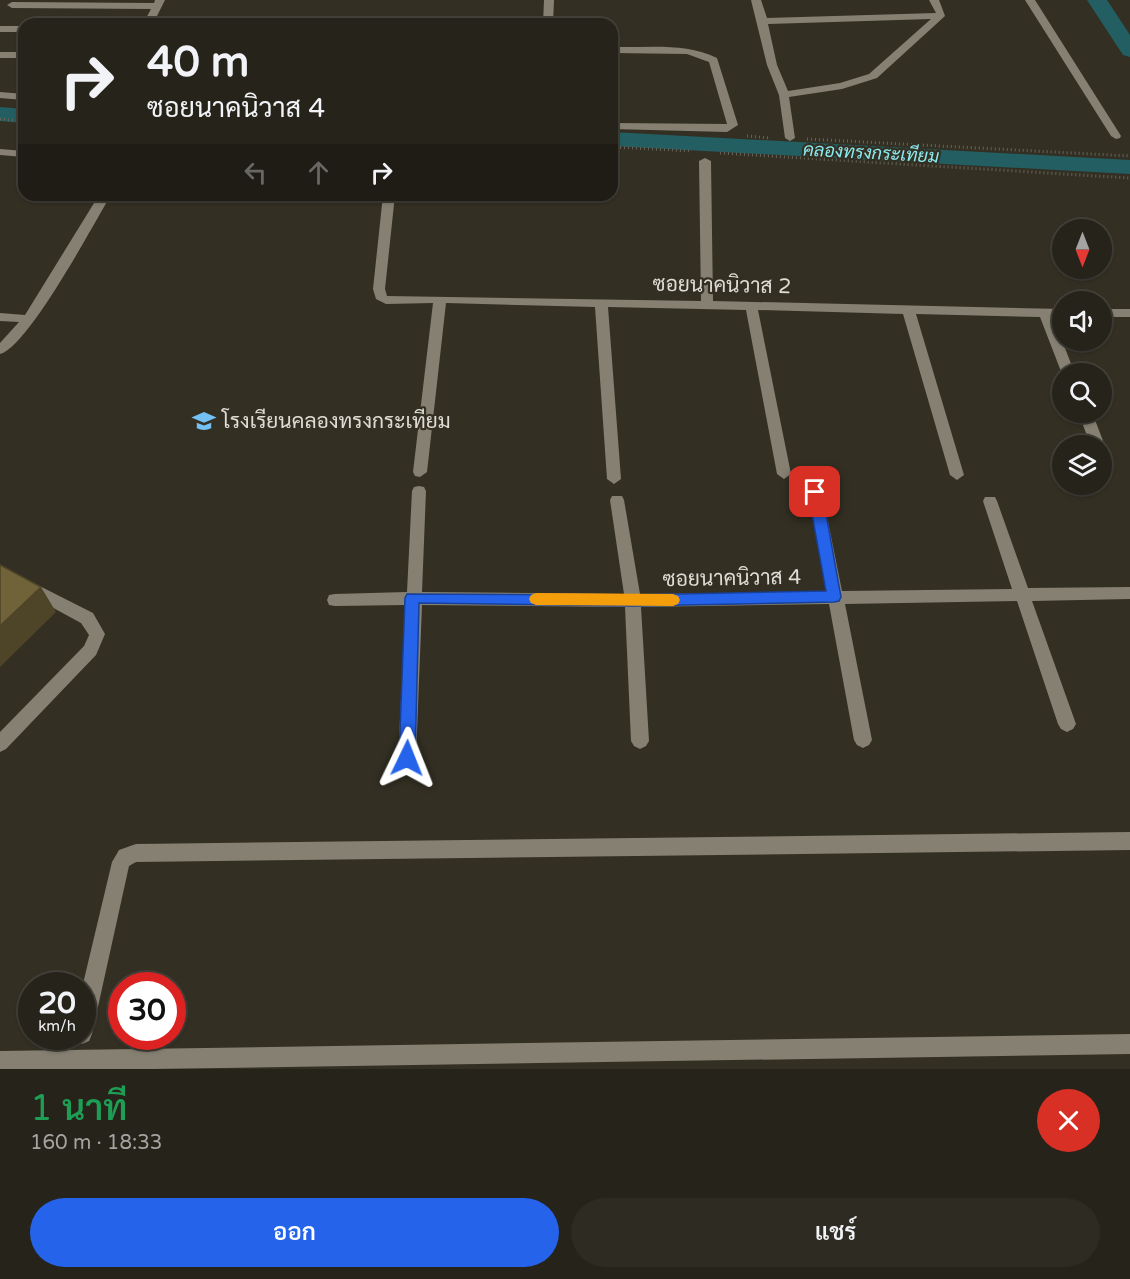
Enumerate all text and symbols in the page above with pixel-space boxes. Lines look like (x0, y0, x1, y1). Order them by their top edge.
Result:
text: 40 m (147, 37, 249, 88)
icon: right (48, 42, 126, 120)
text: ซอยนาคนิวาส 4 (147, 92, 325, 125)
water label: คลองทรงกระเทียม (802, 136, 940, 168)
icon: left (239, 156, 272, 189)
icon: ahead (302, 156, 335, 189)
icon: right (365, 156, 398, 189)
north arrow (1052, 219, 1112, 279)
map controls (1052, 219, 1112, 495)
street label: ซอยนาคนิวาส 2 (652, 272, 792, 299)
button: sound (1052, 291, 1112, 351)
button: search (1052, 363, 1112, 423)
school or university icon: โรงเรียนคลองทรงกระเทียม (191, 408, 217, 434)
place label: โรงเรียนคลองทรงกระเทียม (221, 408, 451, 434)
button: layers (1052, 435, 1112, 495)
pin (789, 466, 840, 517)
icon: arrive (798, 475, 831, 508)
street label: ซอยนาคนิวาส 4 (662, 565, 802, 592)
position arrow (375, 726, 439, 790)
speed limit sign: 30 (108, 972, 186, 1050)
text: 20 (38, 985, 76, 1022)
text: km/h (38, 1017, 76, 1035)
text: 1 นาที (30, 1087, 127, 1130)
button: close (1037, 1089, 1100, 1152)
text: 160 m · 18:33 (30, 1131, 162, 1155)
button: ออก (30, 1198, 559, 1267)
button: แชร์ (571, 1198, 1100, 1267)

